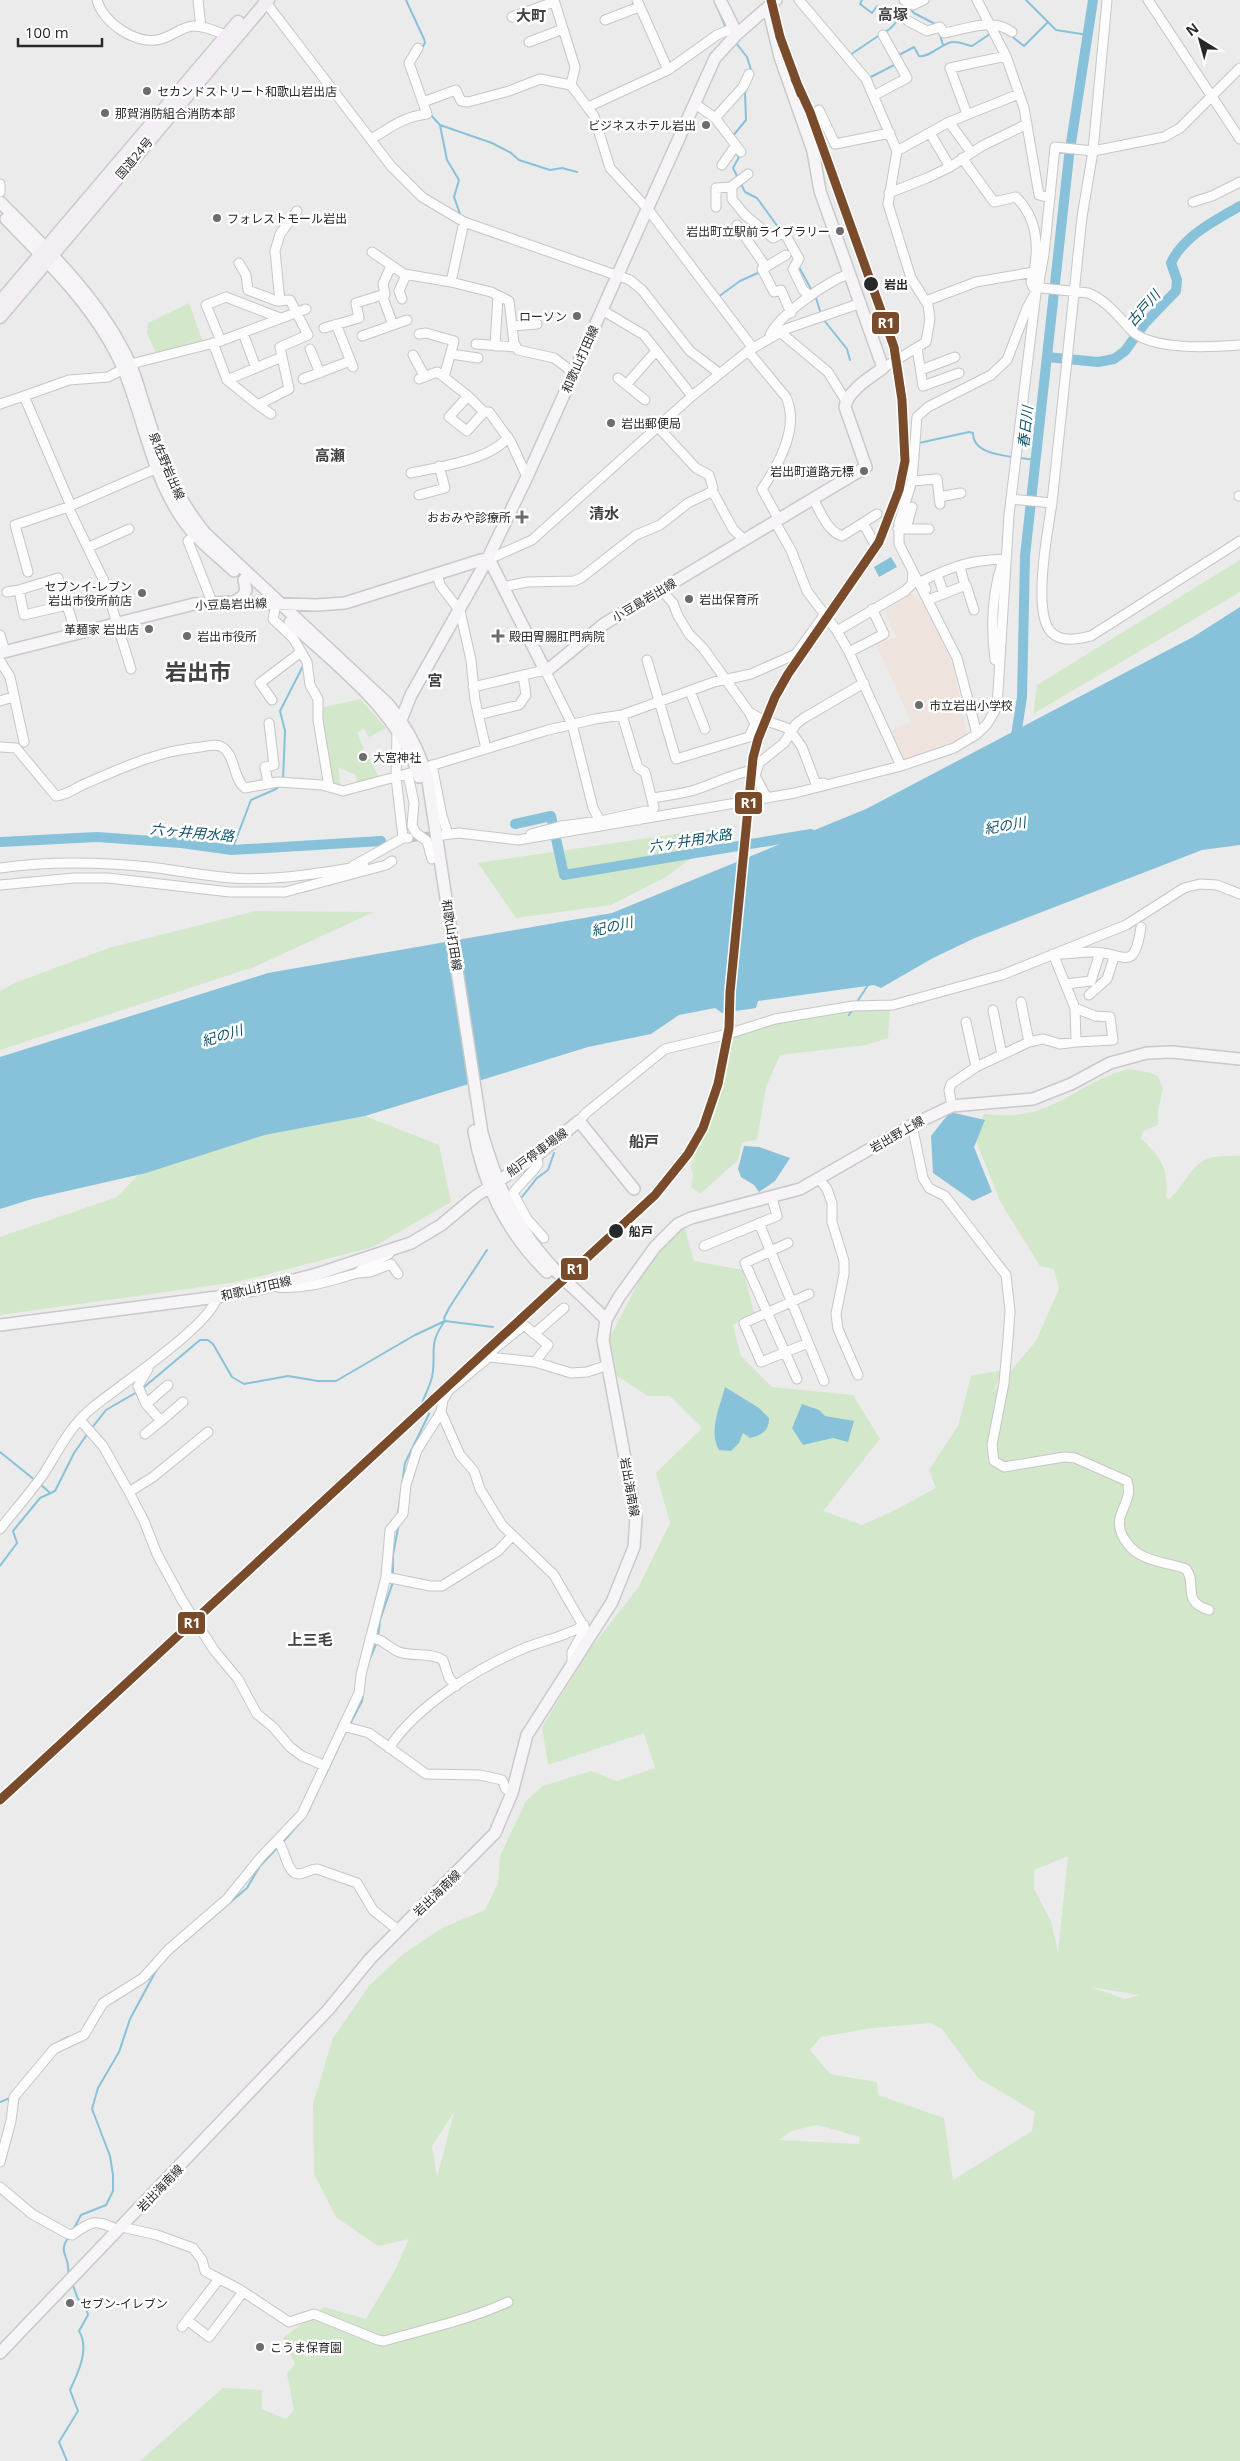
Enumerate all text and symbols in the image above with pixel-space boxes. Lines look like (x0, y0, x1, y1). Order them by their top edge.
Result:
district label: 高塚 (878, 4, 908, 24)
district label: 大町 (516, 5, 546, 25)
scale bar (18, 15, 101, 47)
north arrow (1175, 15, 1225, 65)
text: N (1182, 18, 1202, 40)
text: 100 m (25, 22, 69, 42)
place label: セカンドストリート和歌山岩出店 (157, 83, 337, 100)
marker: セカンドストリート和歌山岩出店 (141, 85, 153, 97)
place label: 那賀消防組合消防本部 (115, 105, 235, 122)
marker: 那賀消防組合消防本部 (99, 107, 111, 119)
place label: ビジネスホテル岩出 (588, 117, 696, 134)
marker: ビジネスホテル岩出 (700, 119, 712, 131)
street label: 国道24号 (112, 133, 156, 183)
place label: フォレストモール岩出 (227, 210, 347, 227)
marker: フォレストモール岩出 (211, 212, 223, 224)
place label: 岩出町立駅前ライブラリー (686, 223, 830, 240)
marker: 岩出町立駅前ライブラリー (834, 225, 846, 237)
marker: 岩出 (862, 275, 880, 293)
place label: 岩出 (884, 276, 908, 293)
water label: 古戸川 (1122, 284, 1165, 330)
place label: ローソン (519, 308, 567, 325)
marker: ローソン (571, 310, 583, 322)
line badge: R1 (871, 311, 900, 335)
text: R1 (877, 313, 895, 332)
street label: 和歌山打田線 (558, 323, 602, 395)
water label: 春日川 (1013, 403, 1037, 449)
place label: 岩出郵便局 (621, 415, 681, 432)
marker: 岩出郵便局 (605, 417, 617, 429)
street label: 泉佐野岩出線 (145, 430, 189, 502)
district label: 高瀬 (315, 445, 345, 465)
place label: 岩出町道路元標 (770, 463, 854, 480)
marker: 岩出町道路元標 (858, 465, 870, 477)
district label: 清水 (589, 503, 619, 523)
place label: おおみや診療所 (427, 509, 511, 526)
marker: おおみや診療所 (515, 510, 529, 524)
street label: 小豆島岩出線 (609, 574, 679, 626)
place label: セブンイ-レブン 岩出市役所前店 (44, 578, 132, 609)
marker: セブンイ-レブン 岩出市役所前店 (136, 587, 148, 599)
place label: 岩出保育所 (699, 591, 759, 608)
marker: 岩出保育所 (683, 593, 695, 605)
street label: 小豆島岩出線 (195, 594, 267, 614)
place label: 革麺家 岩出店 (64, 621, 139, 638)
marker: 革麺家 岩出店 (143, 623, 155, 635)
place label: 岩出市役所 (197, 628, 257, 645)
place label: 殿田胃腸肛門病院 (509, 628, 605, 645)
marker: 殿田胃腸肛門病院 (491, 629, 505, 643)
marker: 岩出市役所 (181, 630, 193, 642)
district label: 岩出市 (165, 656, 231, 686)
district label: 宮 (427, 670, 443, 690)
place label: 市立岩出小学校 (929, 697, 1013, 714)
marker: 市立岩出小学校 (913, 699, 925, 711)
place label: 大宮神社 (373, 749, 421, 766)
marker: 大宮神社 (357, 751, 369, 763)
line badge: R1 (734, 791, 763, 815)
text: R1 (740, 793, 758, 812)
water label: 紀の川 (983, 812, 1029, 838)
water label: 六ヶ井用水路 (149, 819, 236, 845)
water label: 六ヶ井用水路 (647, 824, 734, 856)
street label: 和歌山打田線 (438, 898, 466, 972)
water label: 紀の川 (589, 912, 637, 940)
water label: 紀の川 (199, 1019, 247, 1050)
street label: 岩出野上線 (867, 1112, 927, 1156)
street label: 船戸停車場線 (503, 1124, 571, 1180)
district label: 船戸 (629, 1131, 659, 1151)
marker: 船戸 (607, 1222, 625, 1240)
place label: 船戸 (629, 1223, 653, 1240)
line badge: R1 (560, 1257, 589, 1281)
text: R1 (566, 1259, 584, 1278)
street label: 和歌山打田線 (219, 1272, 293, 1304)
street label: 岩出海南線 (616, 1456, 644, 1518)
line badge: R1 (177, 1611, 206, 1635)
text: R1 (183, 1613, 201, 1632)
district label: 上三毛 (287, 1629, 333, 1649)
street label: 岩出海南線 (410, 1866, 464, 1920)
street label: 岩出海南線 (133, 2161, 187, 2215)
place label: セブン-イレブン (80, 2295, 168, 2312)
marker: セブン-イレブン (64, 2297, 76, 2309)
place label: こうま保育園 (270, 2339, 342, 2356)
marker: こうま保育園 (254, 2341, 266, 2353)

